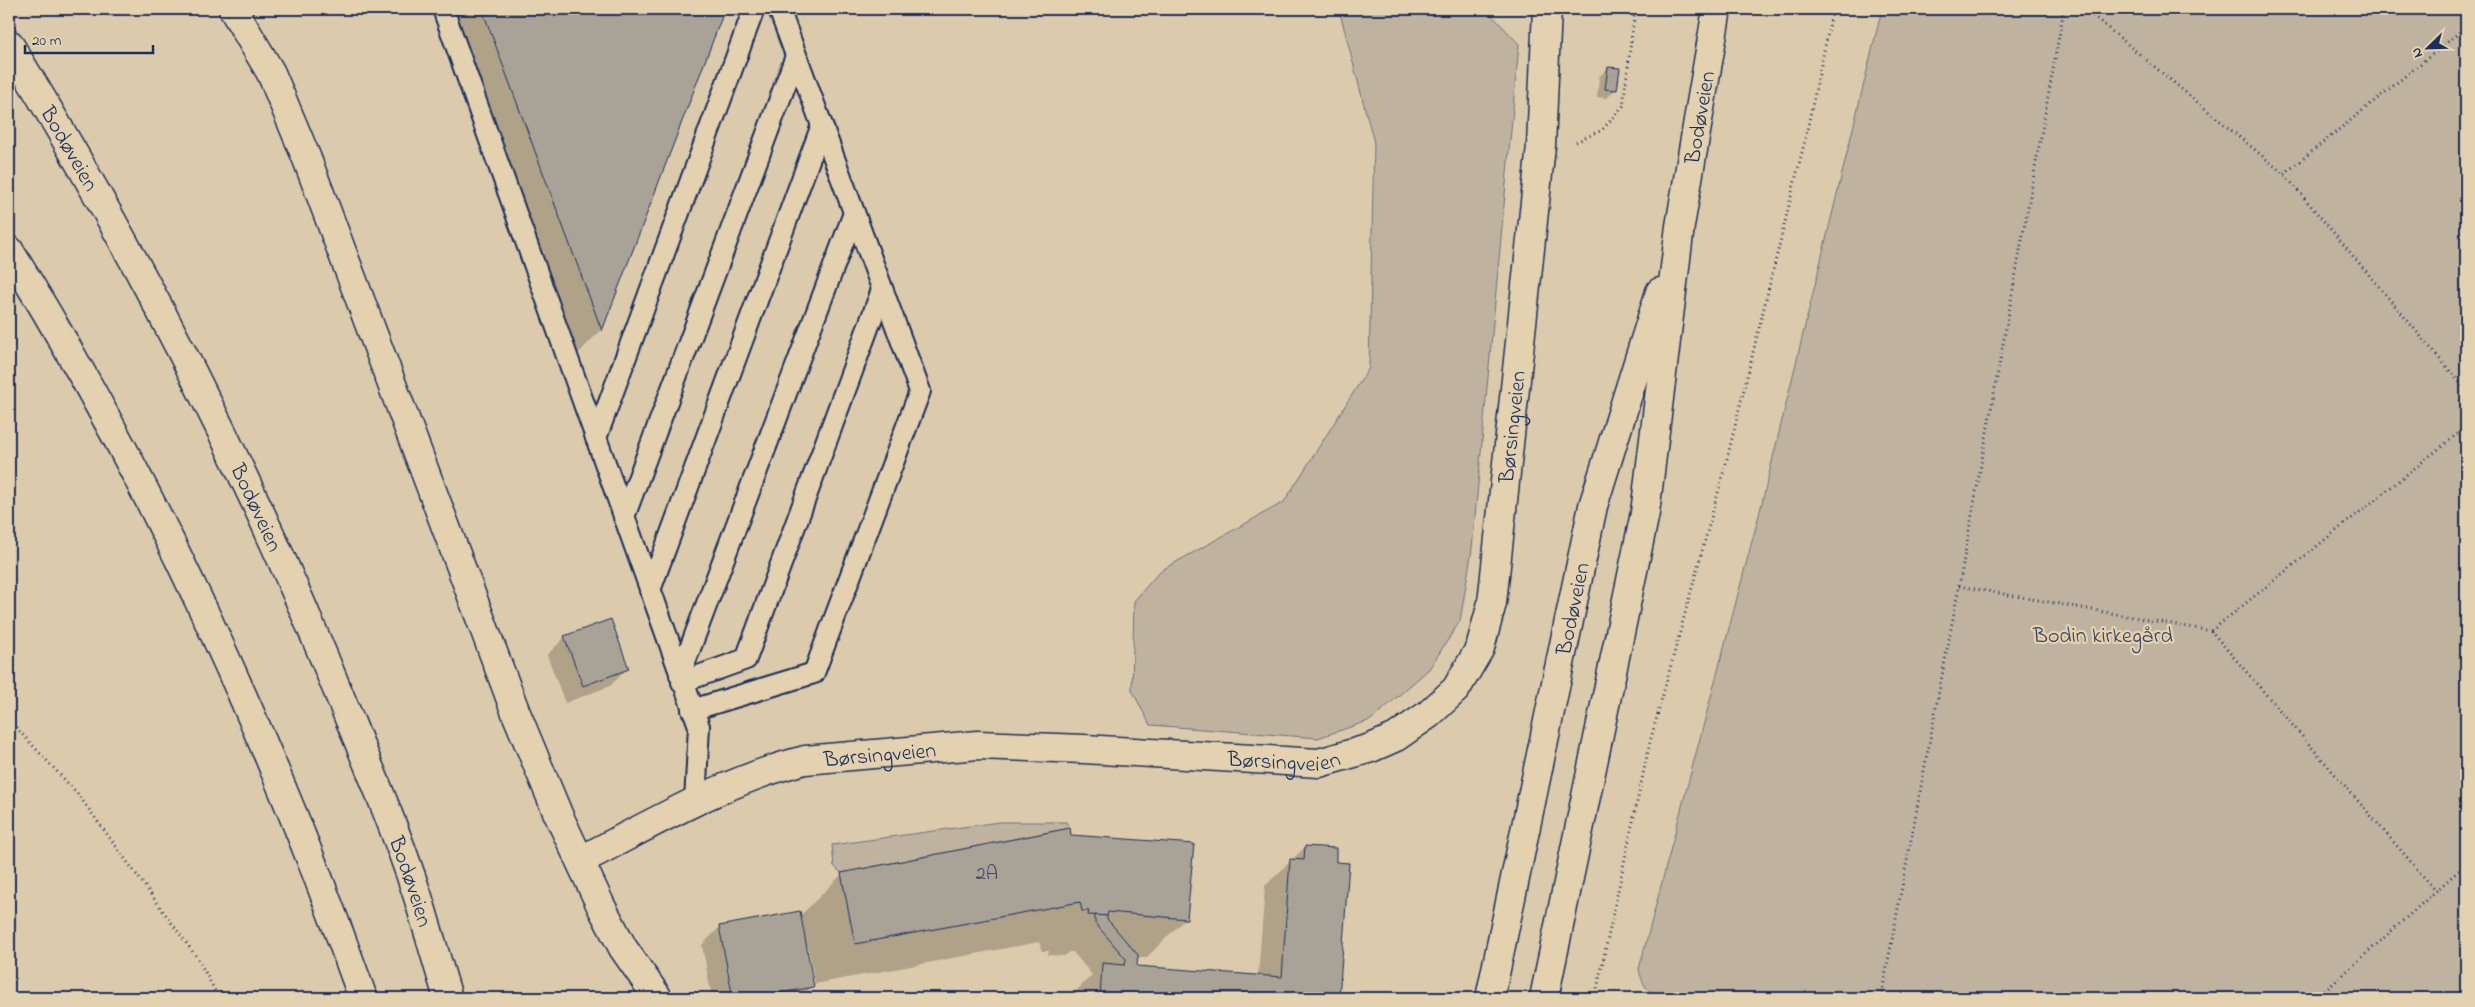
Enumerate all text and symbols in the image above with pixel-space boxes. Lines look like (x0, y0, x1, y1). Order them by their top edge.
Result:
scale bar (25, 22, 152, 54)
north arrow (2402, 22, 2452, 72)
text: 20 m (32, 30, 62, 52)
text: N (2406, 44, 2429, 61)
street label: Bodøveien (1678, 69, 1725, 168)
street label: Bodøveien (30, 100, 105, 198)
street label: Børsingveien (1492, 369, 1536, 486)
street label: Bodøveien (220, 458, 289, 558)
street label: Bodøveien (1549, 560, 1600, 659)
park label: Bodin kirkegård (2032, 621, 2173, 654)
street label: Børsingveien (822, 736, 938, 777)
street label: Børsingveien (1226, 745, 1345, 782)
street label: Bodøveien (379, 832, 439, 931)
house number: 2A (976, 860, 998, 889)

